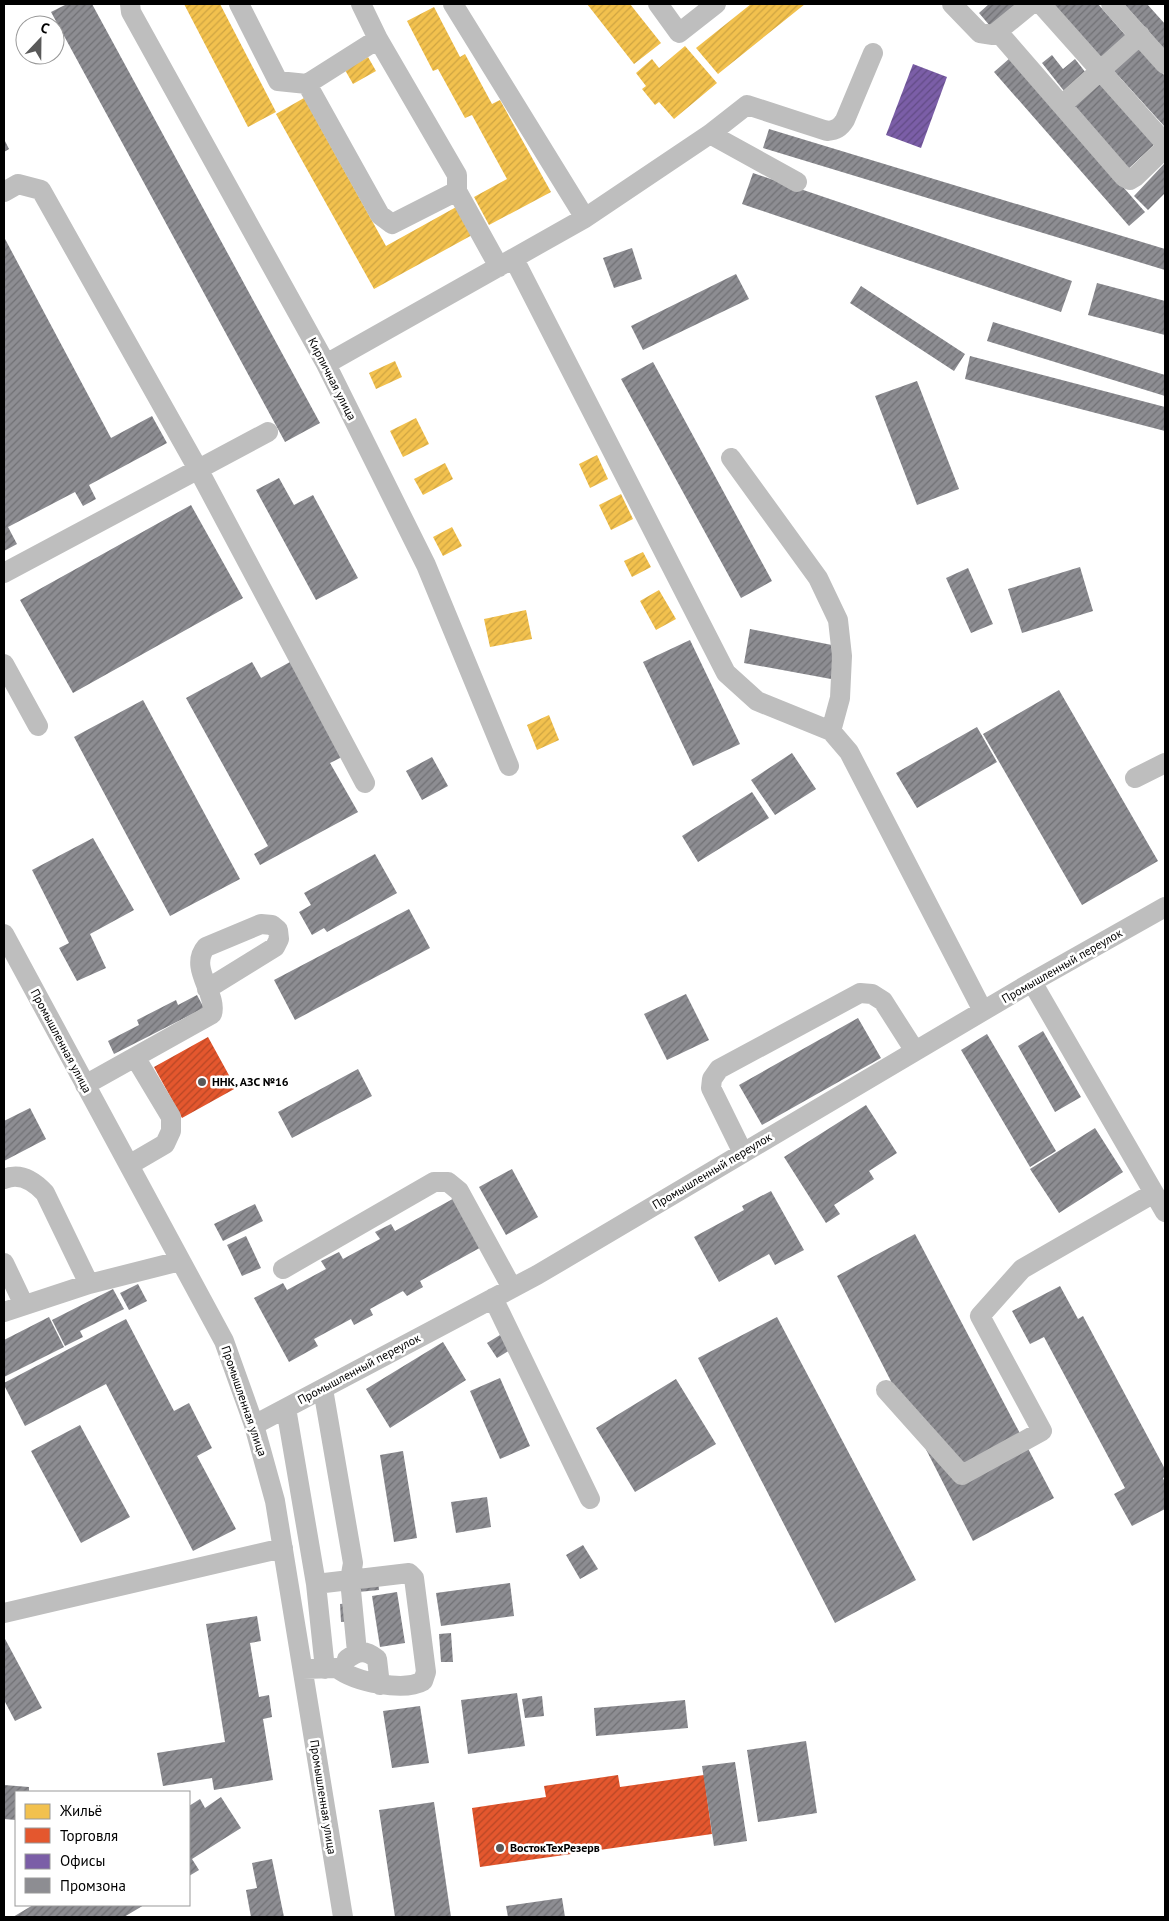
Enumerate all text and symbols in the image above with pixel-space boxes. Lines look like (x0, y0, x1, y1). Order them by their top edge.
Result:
north arrow (15, 15, 65, 65)
text: С (38, 18, 52, 38)
street label: Кирпичная улица (305, 335, 360, 423)
street label: Промышленный переулок (999, 925, 1125, 1006)
street label: Промышленная улица (28, 986, 95, 1095)
place label: ННК, АЗС №16 (212, 1074, 289, 1089)
marker: ННК, АЗС №16 (196, 1076, 208, 1088)
street label: Промышленный переулок (649, 1129, 774, 1212)
street label: Промышленный переулок (295, 1330, 423, 1407)
street label: Промышленная улица (219, 1344, 270, 1458)
street label: Промышленная улица (307, 1739, 340, 1855)
legend (15, 1791, 190, 1906)
text: Жильё (59, 1801, 102, 1820)
text: Торговля (60, 1826, 118, 1845)
place label: ВостокТехРезерв (510, 1840, 600, 1855)
marker: ВостокТехРезерв (494, 1842, 506, 1854)
text: Офисы (60, 1851, 105, 1870)
text: Промзона (60, 1876, 126, 1895)

